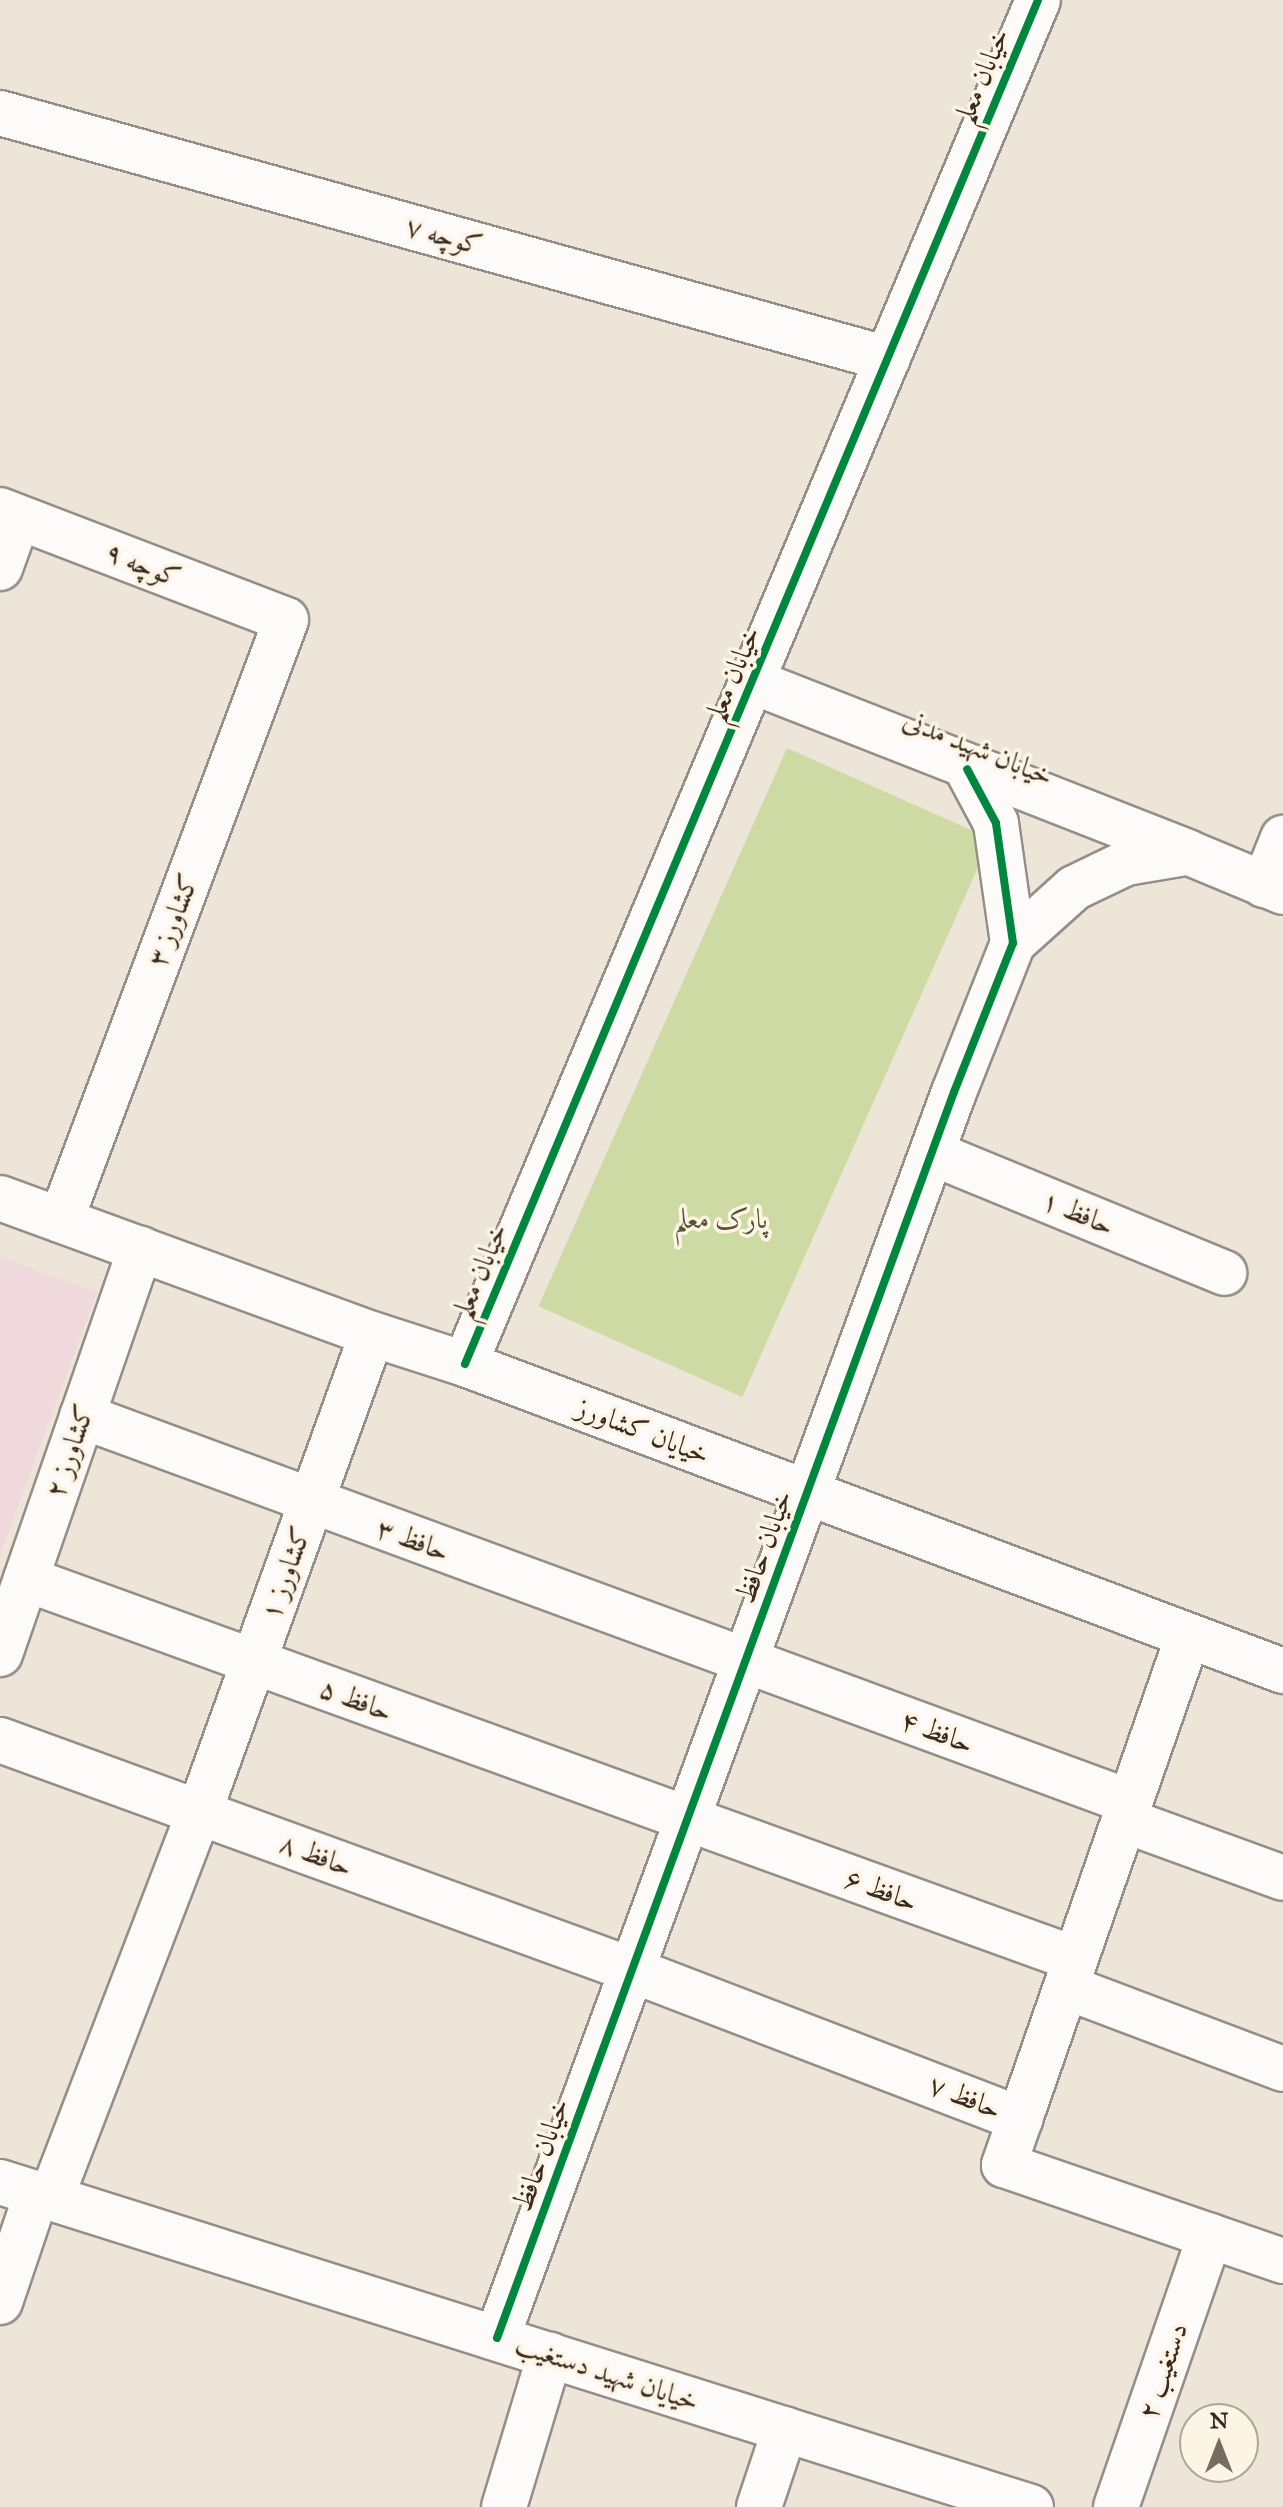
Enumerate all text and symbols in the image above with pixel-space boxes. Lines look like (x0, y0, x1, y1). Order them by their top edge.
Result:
street label: خیابان معلم (947, 23, 1017, 129)
street label: کوچه ۷ (402, 210, 486, 262)
street label: کوچه ۹ (101, 535, 185, 595)
street label: خیابان معلم (698, 621, 768, 727)
street label: خیابان شهید مدنی (898, 703, 1058, 793)
street label: کشاورز ۳ (140, 869, 206, 971)
street label: حافظ ۱ (1037, 1183, 1119, 1243)
park label: پارک معلم (674, 1202, 768, 1236)
street label: خیابان معلم (445, 1218, 515, 1324)
street label: خیایان کشاورز (572, 1390, 714, 1472)
street label: کشاورز ۲ (38, 1400, 102, 1502)
street label: خیابان حافظ (728, 1486, 800, 1608)
street label: حافظ ۳ (372, 1511, 454, 1569)
street label: کشاورز ۱ (254, 1522, 318, 1624)
street label: حافظ ۵ (315, 1671, 397, 1729)
street label: حافظ ۴ (896, 1703, 978, 1761)
street label: حافظ ۸ (275, 1826, 357, 1884)
street label: حافظ ۶ (840, 1861, 922, 1919)
street label: حافظ ۷ (924, 2068, 1006, 2126)
street label: خیابان حافظ (505, 2094, 577, 2216)
street label: دستغیب ۲ (1131, 2318, 1195, 2424)
street label: خیایان شهید دستغیب (511, 2328, 703, 2418)
north arrow (1179, 2403, 1259, 2483)
text: N (1210, 2407, 1228, 2434)

